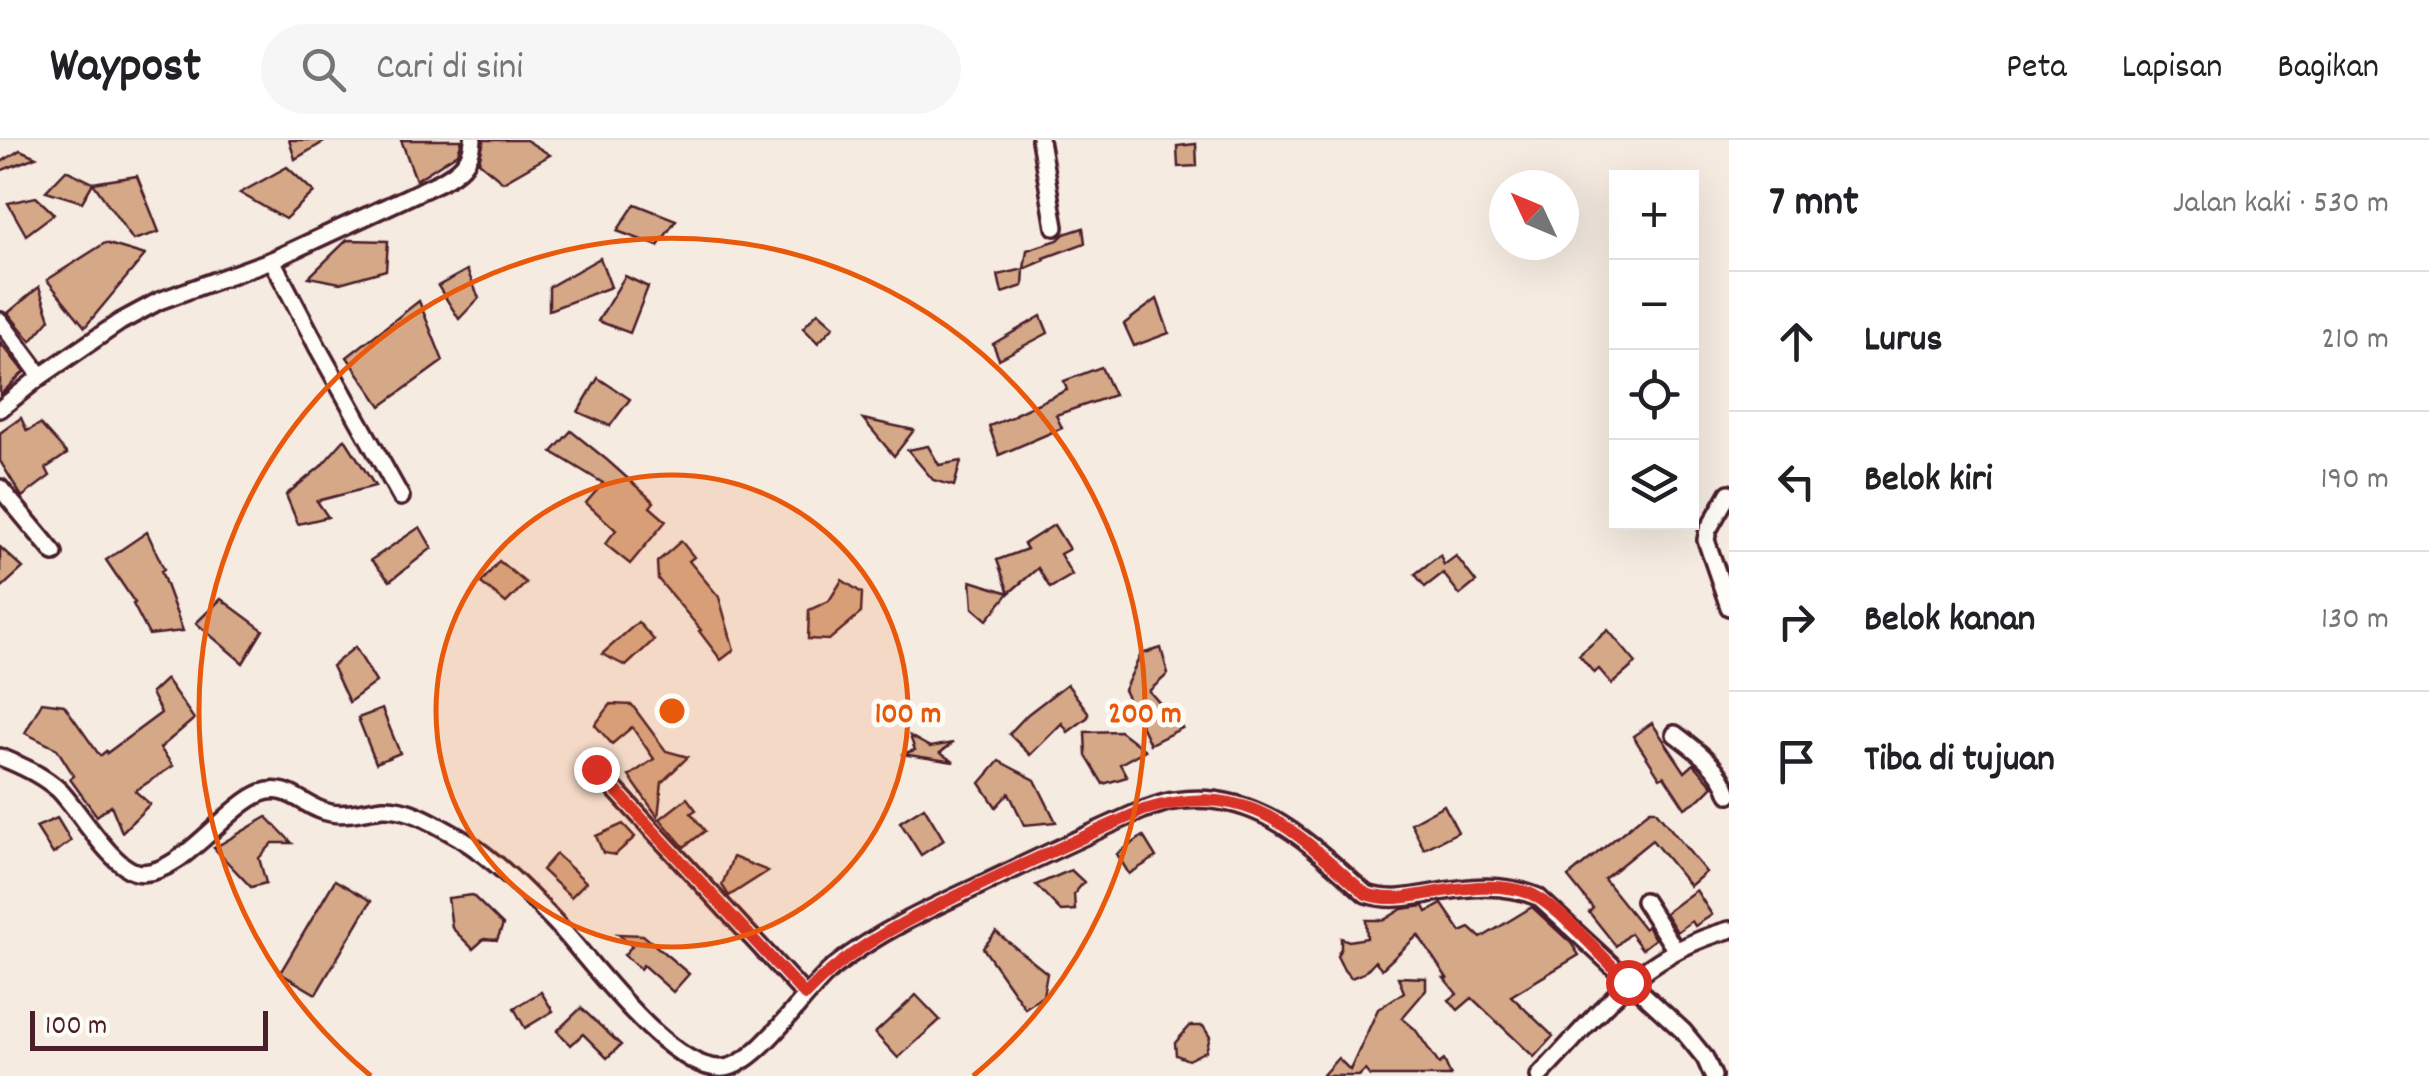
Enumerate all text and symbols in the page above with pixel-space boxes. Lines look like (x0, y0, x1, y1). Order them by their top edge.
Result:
search box (261, 24, 961, 114)
text: Waypost (50, 35, 201, 104)
icon: search (296, 42, 351, 97)
text: Cari di sini (376, 42, 523, 97)
text: Peta (2006, 44, 2067, 94)
text: Lapisan (2122, 44, 2222, 94)
text: Bagikan (2277, 44, 2379, 94)
north arrow (1489, 170, 1579, 260)
map controls (1609, 170, 1699, 530)
button: + (1609, 170, 1699, 260)
text: 7 mnt (1769, 175, 1858, 235)
text: Jalan kaki · 530 m (2173, 182, 2389, 228)
button: − (1609, 260, 1699, 350)
icon: ahead (1769, 314, 1824, 369)
text: Lurus (1864, 314, 1942, 369)
text: 210 m (2321, 318, 2389, 364)
button: locate (1609, 350, 1699, 440)
button: layers (1609, 440, 1699, 530)
icon: left (1769, 454, 1824, 509)
text: Belok kiri (1864, 454, 1993, 509)
text: 190 m (2321, 458, 2389, 504)
icon: right (1769, 594, 1824, 649)
text: Belok kanan (1864, 594, 2035, 649)
text: 130 m (2321, 598, 2389, 644)
centre of rings (654, 693, 690, 729)
text: 100 m (875, 695, 941, 738)
text: 200 m (1108, 695, 1182, 738)
icon: arrive (1769, 734, 1824, 789)
text: Tiba di tujuan (1864, 734, 2055, 789)
route end (574, 747, 620, 793)
route start (1606, 960, 1652, 1006)
scale bar (30, 1006, 268, 1050)
text: 100 m (45, 1008, 107, 1048)

